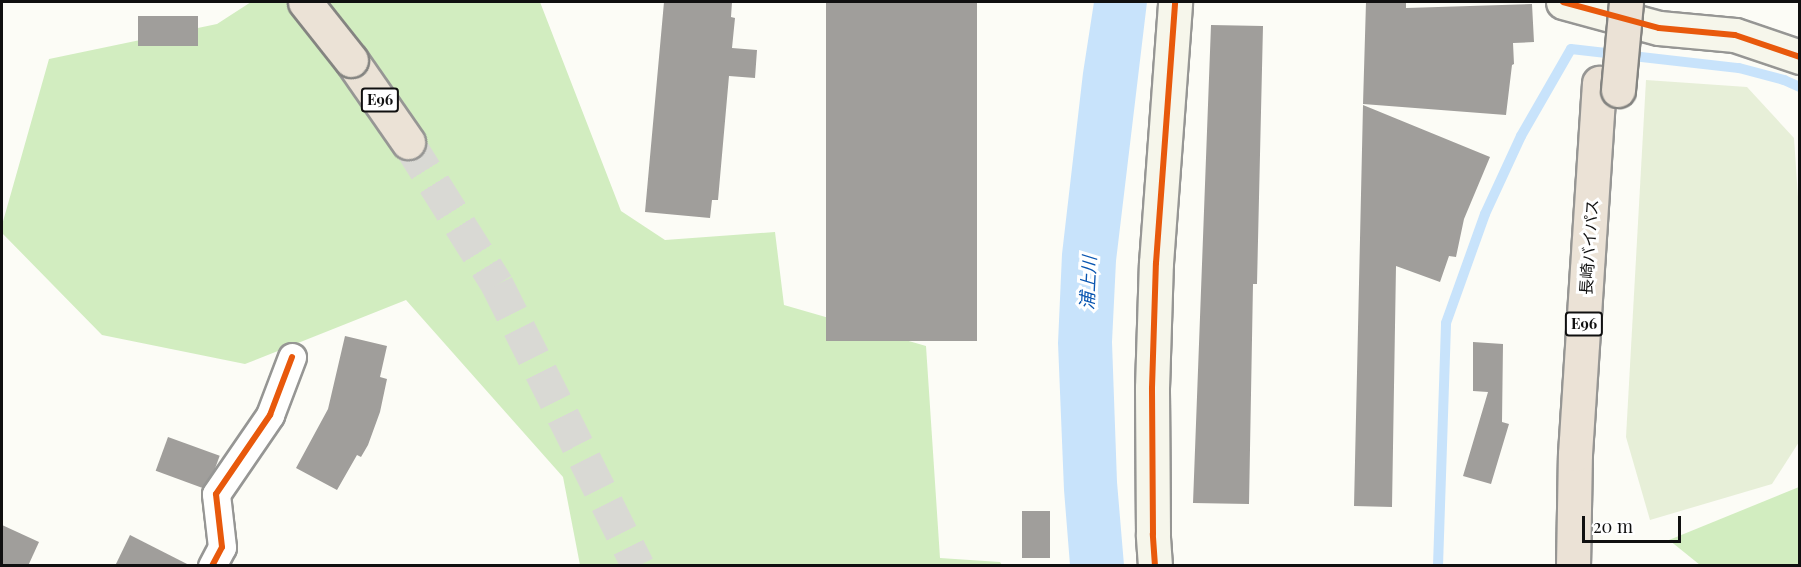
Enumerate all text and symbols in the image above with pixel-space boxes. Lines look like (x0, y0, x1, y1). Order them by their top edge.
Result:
road number: E96 (360, 88, 400, 112)
street label: 長崎バイパス (1576, 198, 1602, 296)
water label: 浦上川 (1076, 255, 1100, 311)
road number: E96 (1564, 312, 1604, 336)
scale bar (1585, 504, 1684, 542)
text: 20 m (1593, 514, 1633, 538)

